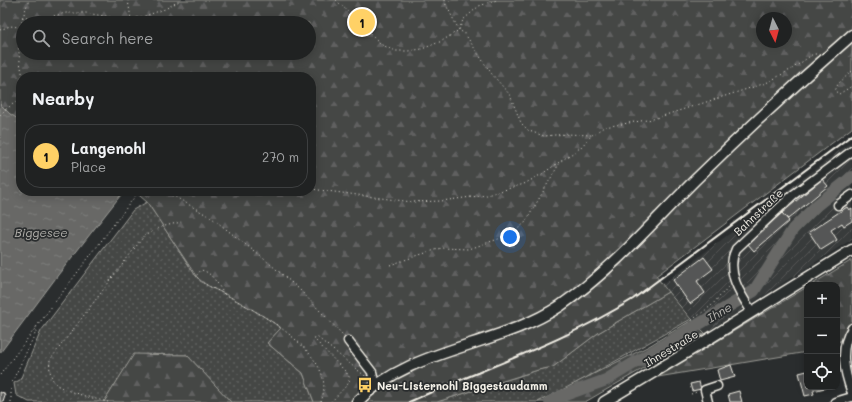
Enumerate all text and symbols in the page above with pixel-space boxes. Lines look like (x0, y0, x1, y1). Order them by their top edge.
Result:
pin: 1 (349, 7, 375, 37)
north arrow (756, 12, 792, 48)
search box (16, 16, 316, 60)
icon: search (30, 27, 52, 49)
text: Search here (62, 28, 153, 48)
text: Nearby (32, 87, 94, 109)
text: Langenohl (71, 138, 146, 158)
text: 1 (43, 148, 49, 165)
text: 270 m (262, 148, 299, 165)
text: Place (71, 158, 106, 175)
street label: Bahnstraße (730, 185, 786, 239)
water label: Biggesee (14, 224, 68, 240)
your location (500, 227, 520, 247)
map controls (804, 282, 840, 390)
button: + (804, 282, 840, 318)
water label: Ihne (704, 298, 734, 326)
button: − (804, 318, 840, 354)
street label: Ihnestraße (641, 326, 701, 370)
button: locate (804, 354, 840, 390)
bus stop icon: Neu-Listernohl Biggestaudamm (356, 376, 374, 394)
place label: Neu-Listernohl Biggestaudamm (377, 378, 548, 393)

